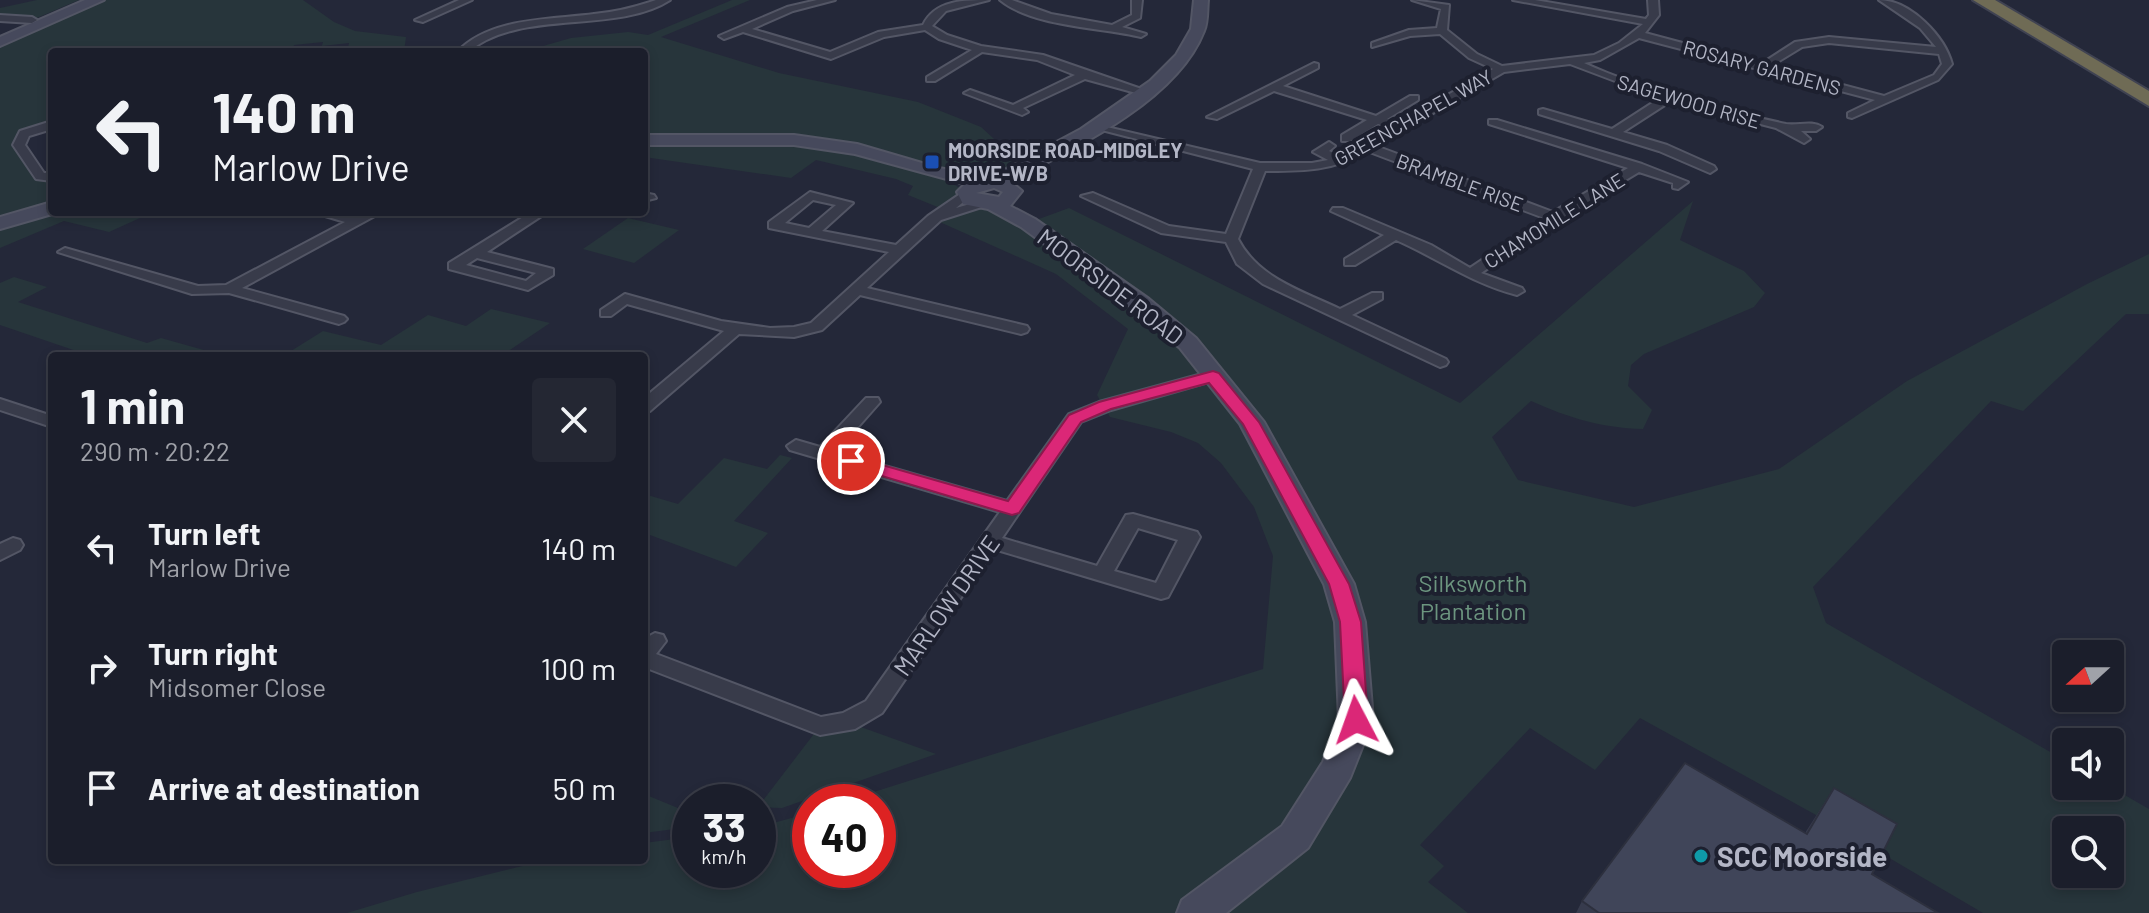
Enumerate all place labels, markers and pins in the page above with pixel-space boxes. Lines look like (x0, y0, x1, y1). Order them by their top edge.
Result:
place label: MOORSIDE ROAD-MIDGLEY DRIVE-W/B (948, 138, 1183, 185)
marker: MOORSIDE ROAD-MIDGLEY DRIVE-W/B (923, 153, 941, 171)
pin (817, 427, 885, 495)
place label: SCC Moorside (1717, 839, 1887, 873)
marker: SCC Moorside (1692, 847, 1710, 865)

